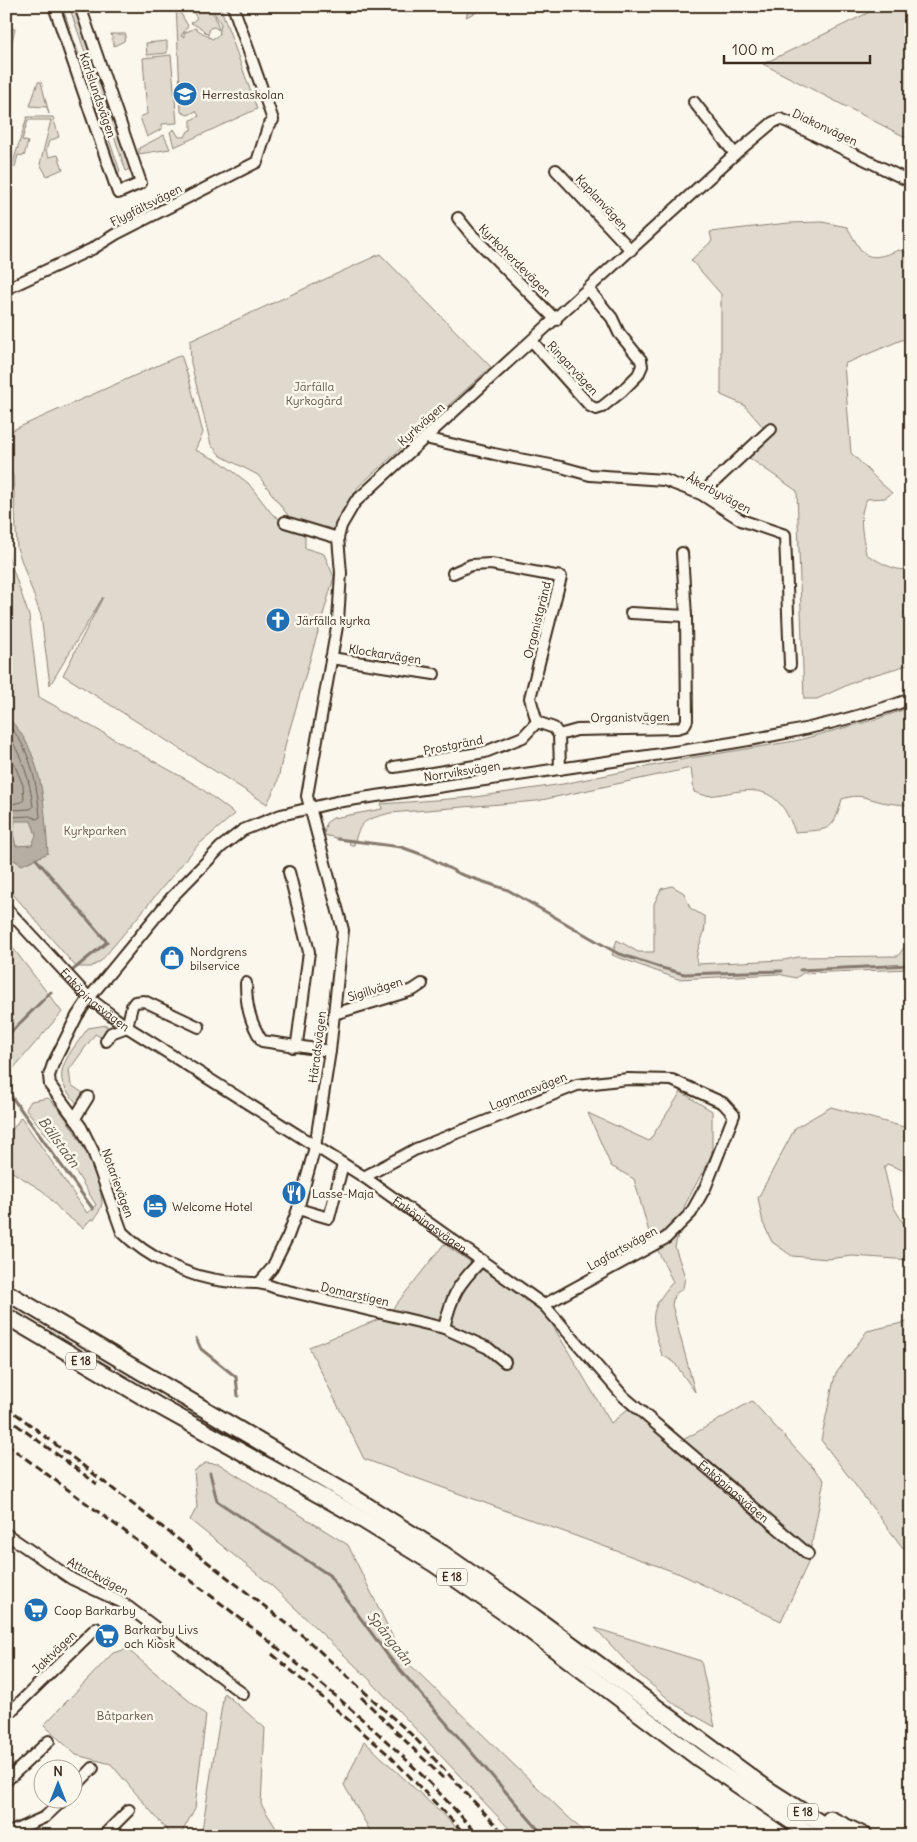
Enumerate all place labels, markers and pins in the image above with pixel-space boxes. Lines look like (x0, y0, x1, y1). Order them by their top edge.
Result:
school or university icon: Herrestaskolan (172, 81, 198, 107)
place label: Herrestaskolan (202, 87, 284, 102)
church icon: Järfälla kyrka (265, 607, 291, 633)
place label: Järfälla kyrka (296, 613, 370, 628)
place label: Nordgrens bilservice (190, 944, 247, 973)
shop icon: Nordgrens bilservice (159, 945, 185, 971)
restaurant icon: Lasse-Maja (281, 1180, 307, 1206)
place label: Lasse-Maja (312, 1186, 374, 1201)
hotel icon: Welcome Hotel (142, 1193, 168, 1219)
place label: Welcome Hotel (172, 1199, 253, 1214)
supermarket icon: Coop Barkarby (23, 1597, 49, 1623)
place label: Coop Barkarby (54, 1603, 136, 1618)
place label: Barkarby Livs och Kiosk (124, 1622, 198, 1651)
supermarket icon: Barkarby Livs och Kiosk (94, 1623, 120, 1649)

